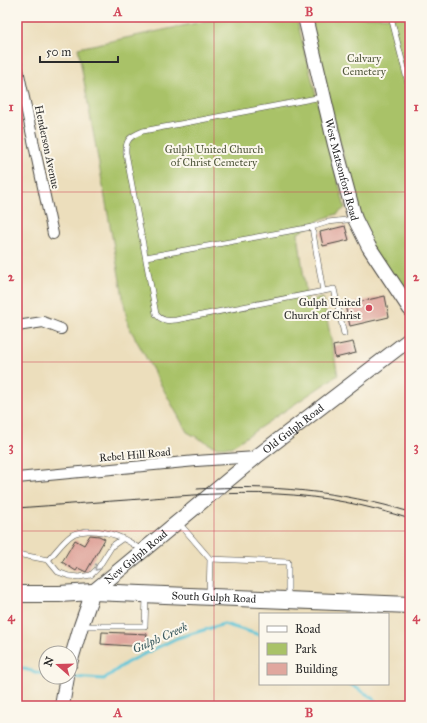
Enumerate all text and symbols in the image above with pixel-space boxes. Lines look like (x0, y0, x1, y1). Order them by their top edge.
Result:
text: A (113, 4, 123, 20)
text: B (305, 4, 314, 20)
scale bar (40, 38, 118, 64)
text: 50 m (46, 45, 71, 59)
park label: Calvary Cemetery (342, 52, 387, 78)
text: 1 (8, 99, 14, 115)
text: 1 (413, 99, 419, 115)
street label: Henderson Avenue (32, 104, 62, 190)
street label: West Matsonford Road (323, 117, 362, 223)
park label: Gulph United Church of Christ Cemetery (165, 143, 263, 169)
text: 2 (8, 269, 15, 285)
text: 2 (413, 269, 420, 285)
place label: Gulph United Church of Christ (284, 296, 361, 322)
marker: Gulph United Church of Christ (364, 303, 374, 313)
street label: Old Gulph Road (260, 401, 327, 456)
text: 3 (8, 439, 14, 455)
text: 3 (413, 439, 419, 455)
street label: Rebel Hill Road (99, 445, 172, 465)
street label: New Gulph Road (102, 527, 170, 586)
one-way arrow (95, 564, 102, 571)
street label: South Gulph Road (171, 589, 257, 605)
text: 4 (7, 609, 15, 625)
text: 4 (412, 609, 420, 625)
legend (259, 613, 389, 685)
water label: Gulph Creek (130, 619, 191, 657)
text: Road (295, 622, 321, 636)
text: Park (295, 642, 317, 656)
north arrow (38, 645, 78, 685)
text: N (41, 655, 57, 668)
text: Building (295, 662, 338, 677)
text: A (113, 705, 123, 721)
text: B (305, 705, 314, 721)

